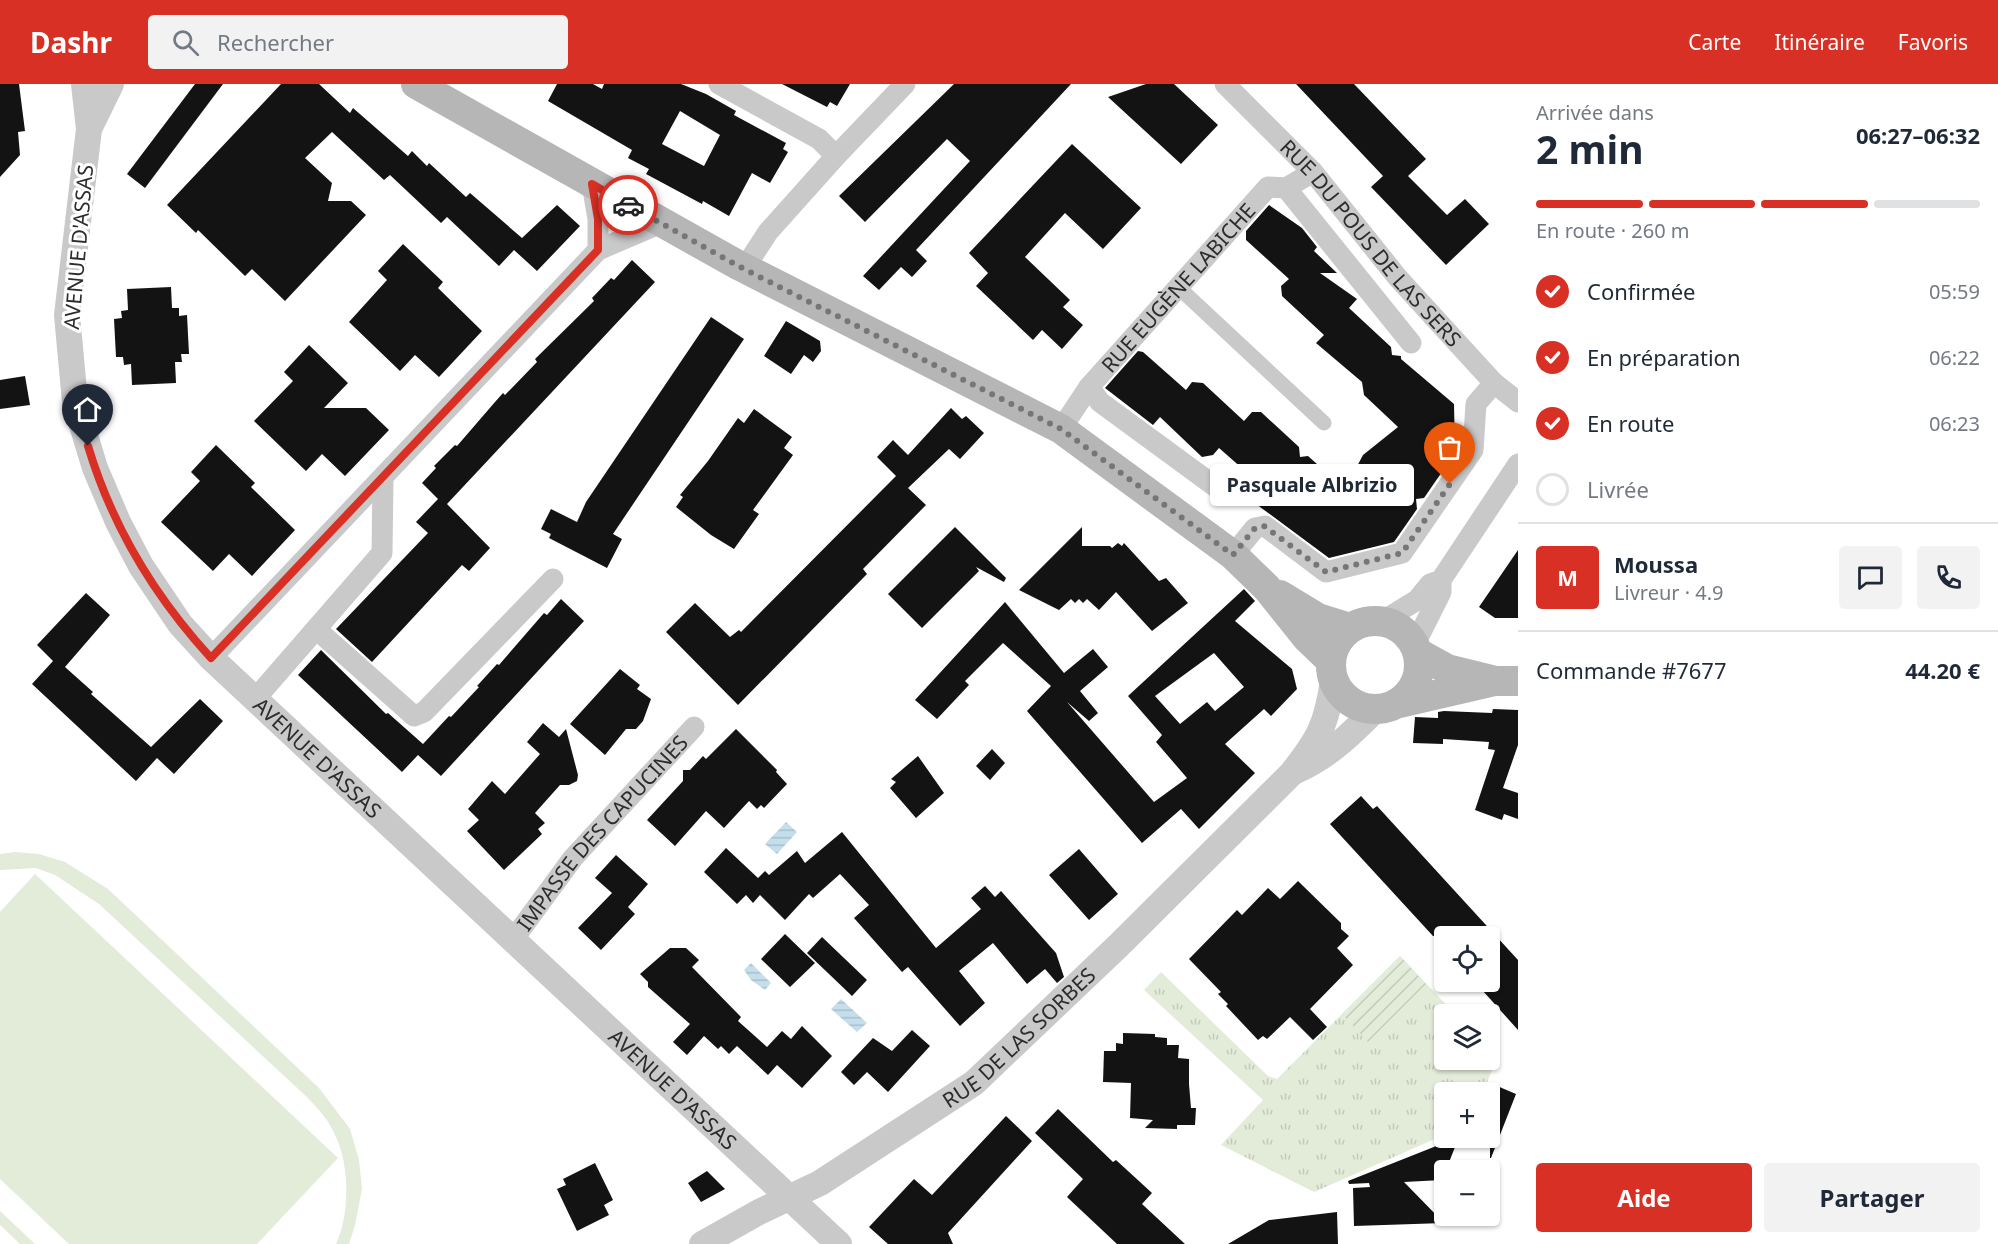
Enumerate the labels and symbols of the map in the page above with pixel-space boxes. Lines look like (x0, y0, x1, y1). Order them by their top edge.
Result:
street label: RUE DU POUS DE LAS SERS (1274, 133, 1468, 353)
street label: AVENUE D'ASSAS (57, 163, 99, 331)
courier (598, 175, 658, 235)
street label: RUE EUGÈNE LABICHE (1095, 197, 1261, 378)
pin (62, 384, 113, 446)
pin (1424, 422, 1475, 484)
callout: Pasquale Albrizio (1210, 463, 1414, 505)
street label: AVENUE D'ASSAS (248, 691, 388, 824)
street label: IMPASSE DES CAPUCINES (510, 729, 694, 936)
street label: RUE DE LAS SORBES (937, 961, 1101, 1114)
street label: AVENUE D'ASSAS (603, 1022, 743, 1156)

